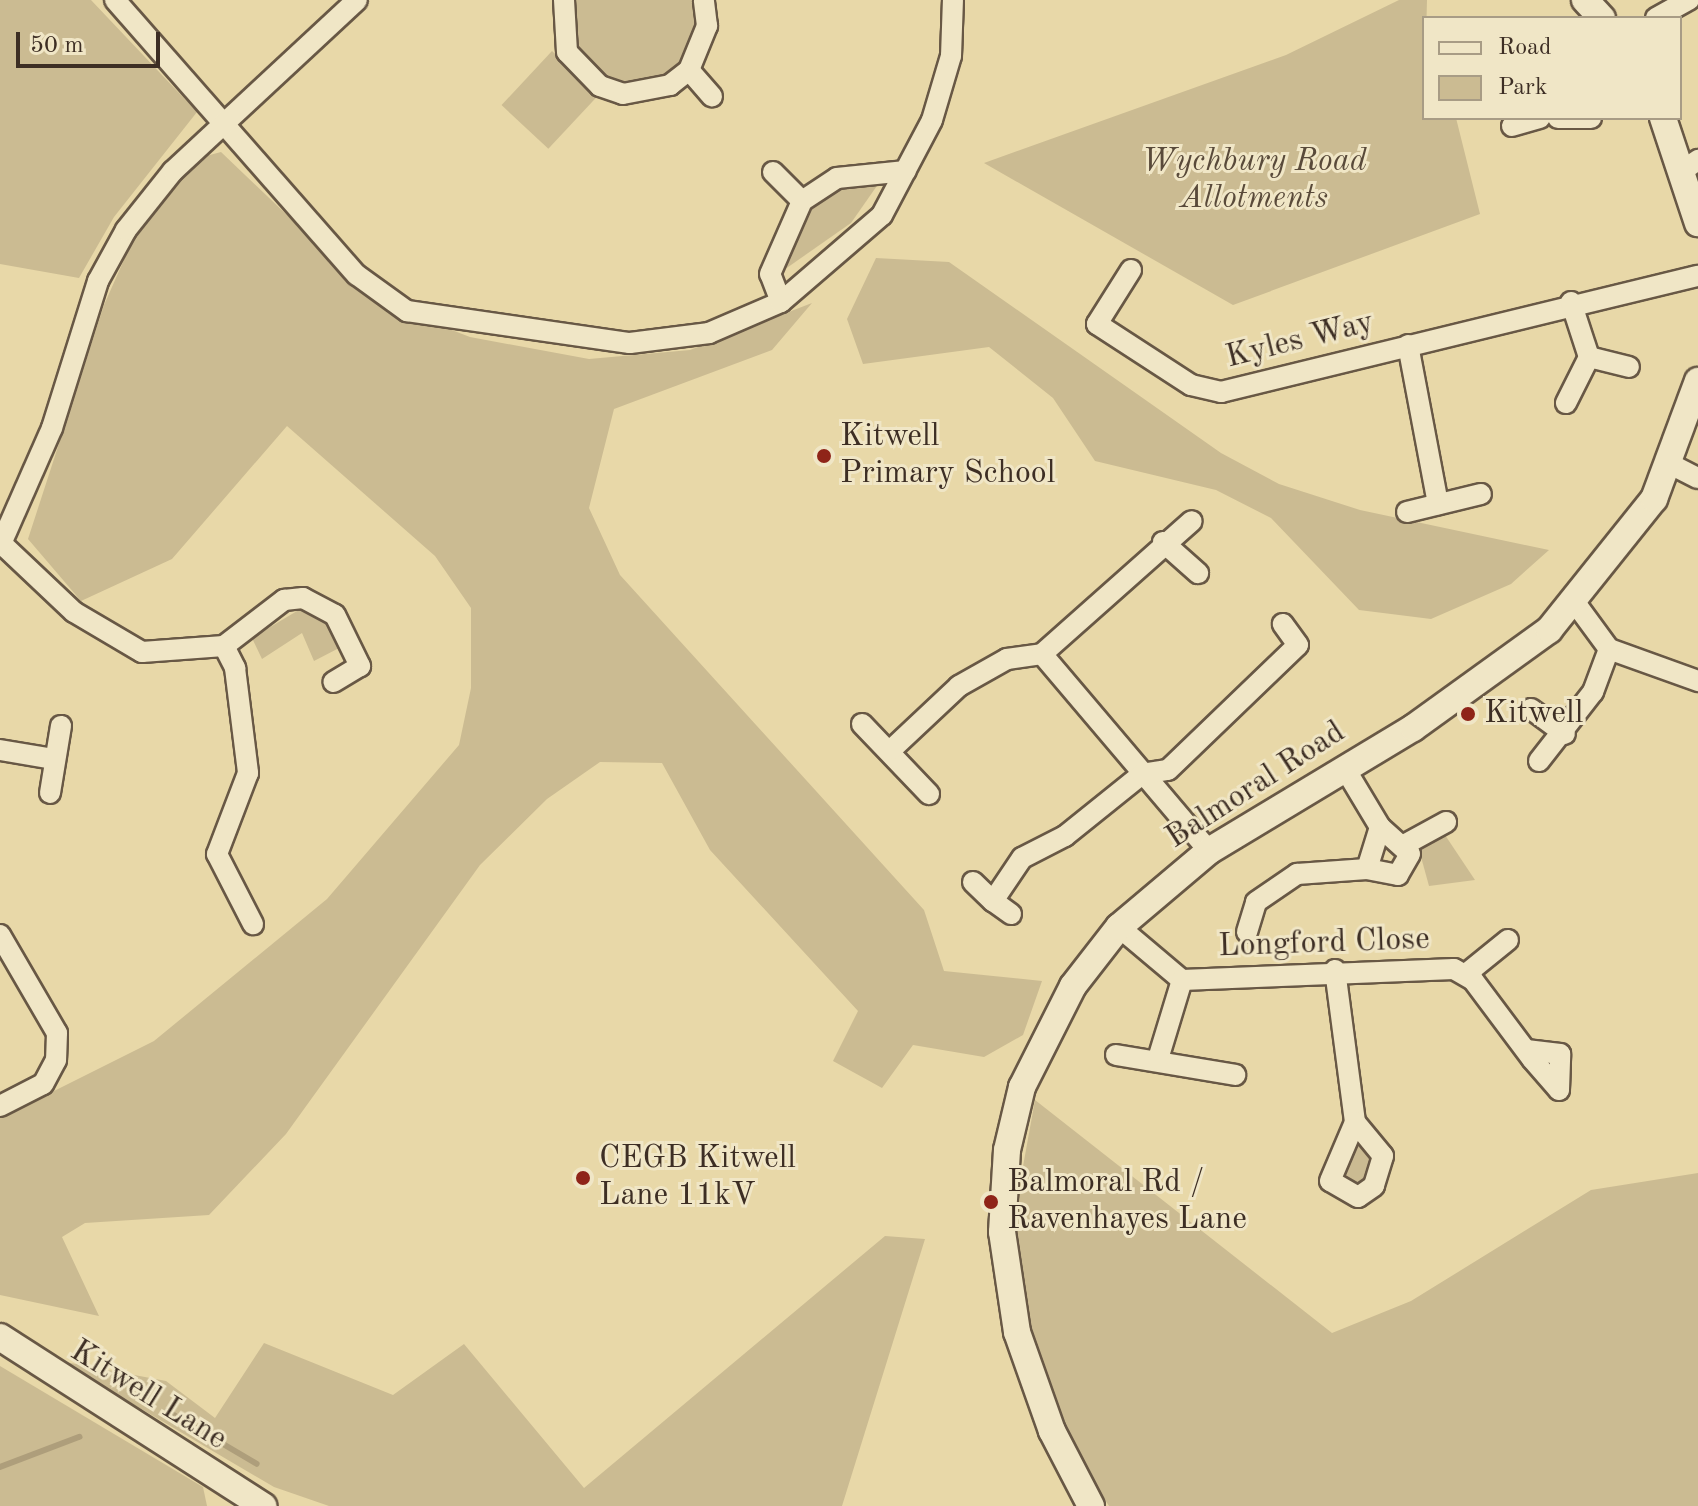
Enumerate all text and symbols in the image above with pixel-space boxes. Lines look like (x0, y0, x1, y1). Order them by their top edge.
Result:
scale bar (20, 16, 164, 66)
legend (1422, 16, 1682, 120)
text: 50 m (30, 34, 84, 58)
text: Road (1498, 36, 1551, 60)
text: Park (1498, 76, 1547, 100)
park label: Wychbury Road Allotments (1141, 144, 1367, 219)
street label: Kyles Way (1222, 304, 1378, 378)
place label: Kitwell Primary School (840, 419, 1055, 494)
marker: Kitwell Primary School (815, 447, 833, 465)
place label: Kitwell (1484, 695, 1583, 733)
marker: Kitwell (1459, 705, 1477, 723)
street label: Balmoral Road (1159, 714, 1353, 858)
street label: Longford Close (1218, 921, 1430, 967)
place label: CEGB Kitwell Lane 11kV (599, 1141, 796, 1216)
place label: Balmoral Rd / Ravenhayes Lane (1007, 1165, 1247, 1240)
marker: CEGB Kitwell Lane 11kV (574, 1169, 592, 1187)
marker: Balmoral Rd / Ravenhayes Lane (982, 1193, 1000, 1211)
street label: Kitwell Lane (63, 1333, 233, 1459)

